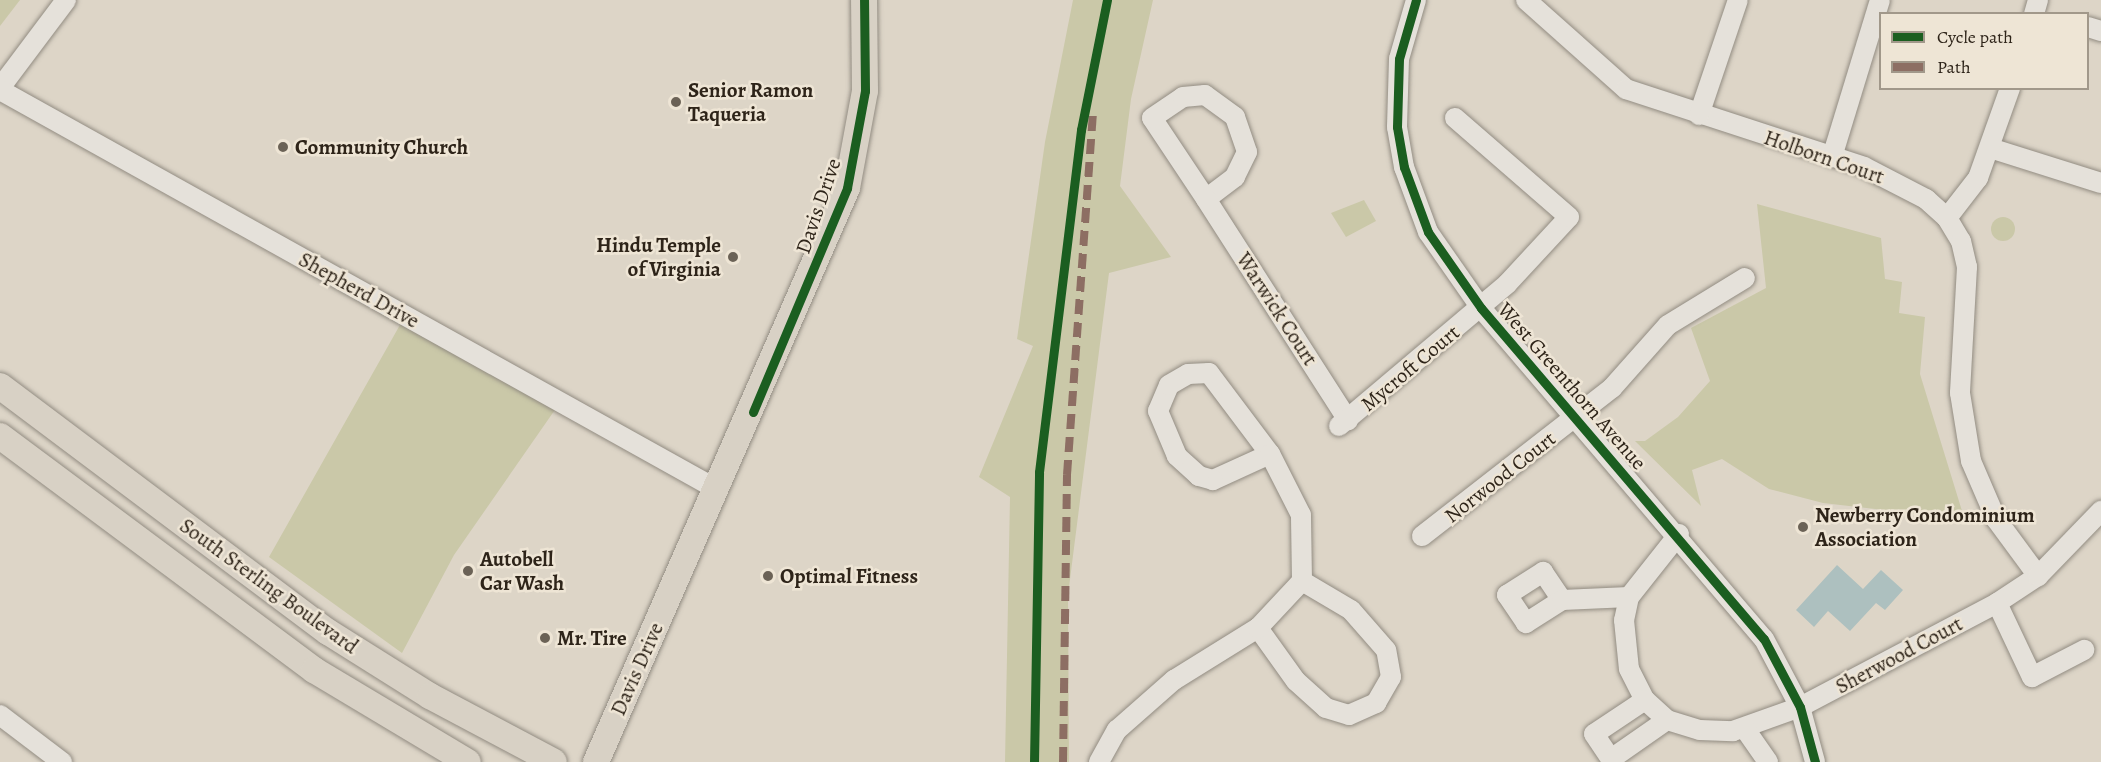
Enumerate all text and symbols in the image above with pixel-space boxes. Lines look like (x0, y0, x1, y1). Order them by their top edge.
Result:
legend (1879, 12, 2089, 90)
text: Cycle path (1937, 25, 2013, 49)
text: Path (1937, 55, 1971, 79)
place label: Senior Ramon Taqueria (688, 77, 813, 127)
marker: Senior Ramon Taqueria (669, 95, 683, 109)
street label: Holborn Court (1761, 125, 1887, 189)
place label: Community Church (295, 134, 468, 160)
marker: Community Church (276, 140, 290, 154)
street label: Davis Drive (790, 155, 846, 257)
place label: Hindu Temple of Virginia (596, 232, 721, 282)
street label: Shepherd Drive (294, 247, 424, 333)
street label: Warwick Court (1231, 248, 1323, 370)
marker: Hindu Temple of Virginia (726, 250, 740, 264)
street label: West Greenthorn Avenue (1492, 297, 1652, 475)
street label: Mycroft Court (1356, 319, 1464, 417)
street label: Norwood Court (1440, 426, 1560, 528)
place label: Newberry Condominium Association (1815, 502, 2035, 552)
street label: South Sterling Boulevard (175, 513, 363, 659)
marker: Newberry Condominium Association (1796, 520, 1810, 534)
place label: Autobell Car Wash (480, 546, 564, 596)
place label: Optimal Fitness (780, 563, 918, 589)
marker: Autobell Car Wash (461, 564, 475, 578)
marker: Optimal Fitness (761, 569, 775, 583)
street label: Sherwood Court (1831, 611, 1967, 699)
street label: Davis Drive (605, 619, 669, 719)
place label: Mr. Tire (557, 625, 627, 651)
marker: Mr. Tire (538, 631, 552, 645)

